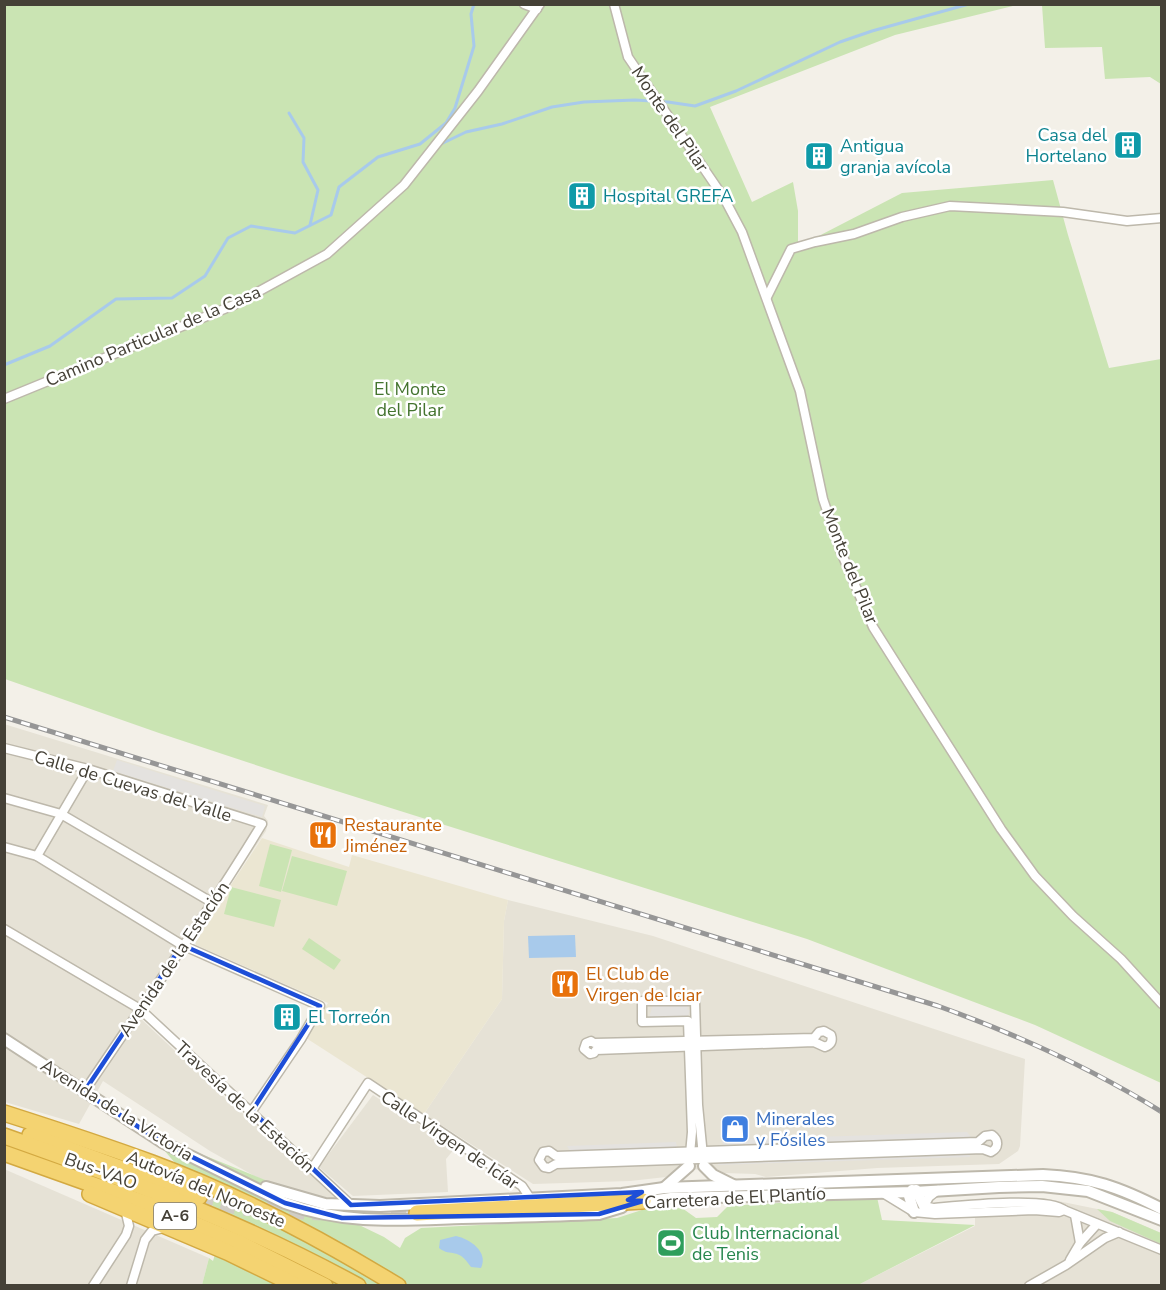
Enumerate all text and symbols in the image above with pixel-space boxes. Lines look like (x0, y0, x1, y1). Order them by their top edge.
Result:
street label: Monte del Pilar (626, 61, 715, 177)
place label: Casa del Hortelano (1025, 123, 1108, 168)
building icon: Casa del Hortelano (1112, 129, 1144, 161)
place label: Antigua granja avícola (840, 134, 951, 179)
building icon: Antigua granja avícola (803, 140, 835, 172)
building icon: Hospital GREFA (566, 180, 598, 212)
place label: Hospital GREFA (603, 184, 733, 208)
street label: Camino Particular de la Casa (42, 280, 264, 392)
park label: El Monte del Pilar (374, 377, 446, 422)
street label: Monte del Pilar (816, 505, 884, 628)
street label: Calle de Cuevas del Valle (31, 745, 235, 827)
place label: Restaurante Jiménez (343, 813, 442, 858)
restaurant icon: Restaurante Jiménez (307, 819, 339, 851)
street label: Avenida de la Estación (113, 877, 235, 1041)
place label: El Club de Virgen de Iciar (585, 962, 702, 1007)
restaurant icon: El Club de Virgen de Iciar (549, 968, 581, 1000)
building icon: El Torreón (271, 1001, 303, 1033)
place label: El Torreón (308, 1005, 391, 1029)
street label: Travesía de la Estación (170, 1036, 320, 1178)
street label: Avenida de la Victoria (36, 1053, 198, 1167)
street label: Calle Virgen de Icíar (376, 1085, 524, 1195)
place label: Minerales y Fósiles (756, 1107, 835, 1152)
shop icon: Minerales y Fósiles (719, 1113, 751, 1145)
street label: Autovía del Noroeste (123, 1145, 289, 1233)
street label: Bus-VAO (61, 1147, 141, 1195)
street label: Carretera de El Plantío (643, 1181, 827, 1215)
road number: A-6 (154, 1203, 196, 1229)
place label: Club Internacional de Tenis (692, 1221, 840, 1266)
sports icon: Club Internacional de Tenis (655, 1227, 687, 1259)

